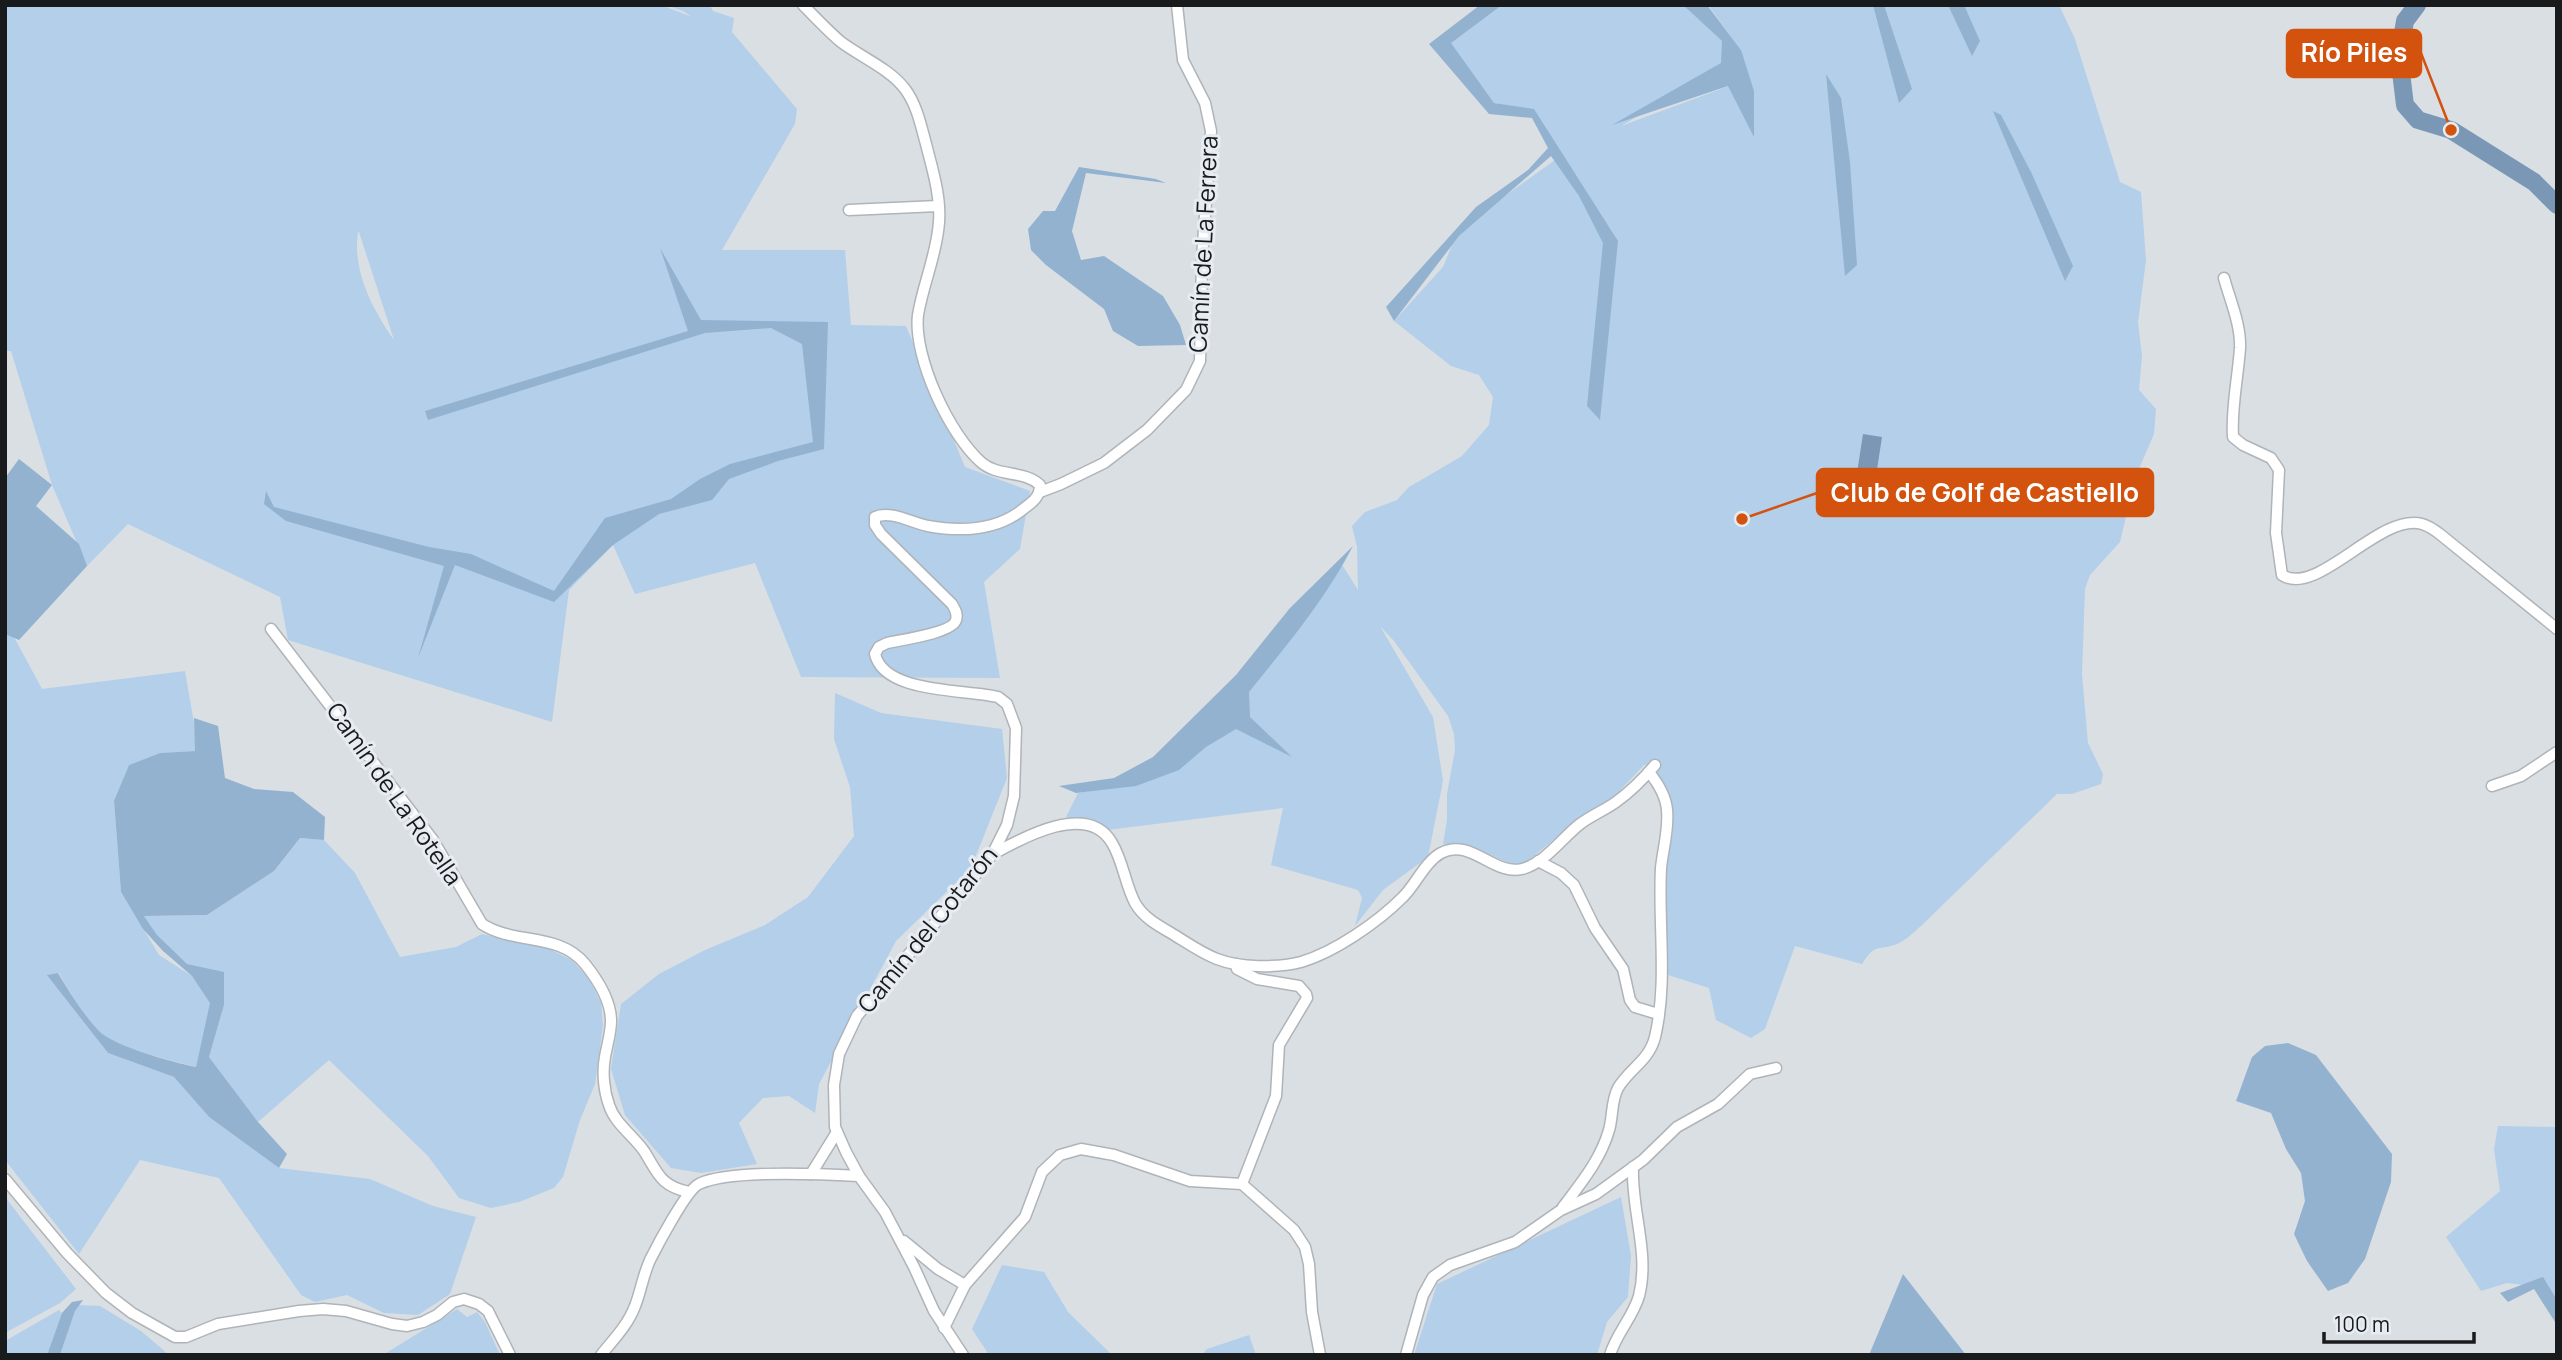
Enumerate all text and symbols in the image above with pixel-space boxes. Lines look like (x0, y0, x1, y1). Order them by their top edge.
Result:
callout: Río Piles (2287, 30, 2421, 77)
text: Río Piles (2301, 34, 2407, 70)
street label: Camín de La Ferrera (1180, 135, 1225, 353)
callout: Club de Golf de Castiello (1817, 469, 2153, 516)
text: Club de Golf de Castiello (1831, 474, 2139, 510)
street label: Camín de La Rotella (320, 695, 471, 891)
street label: Camín del Cotarón (849, 839, 1004, 1019)
scale bar (2324, 1300, 2474, 1344)
text: 100 m (2334, 1310, 2390, 1338)

